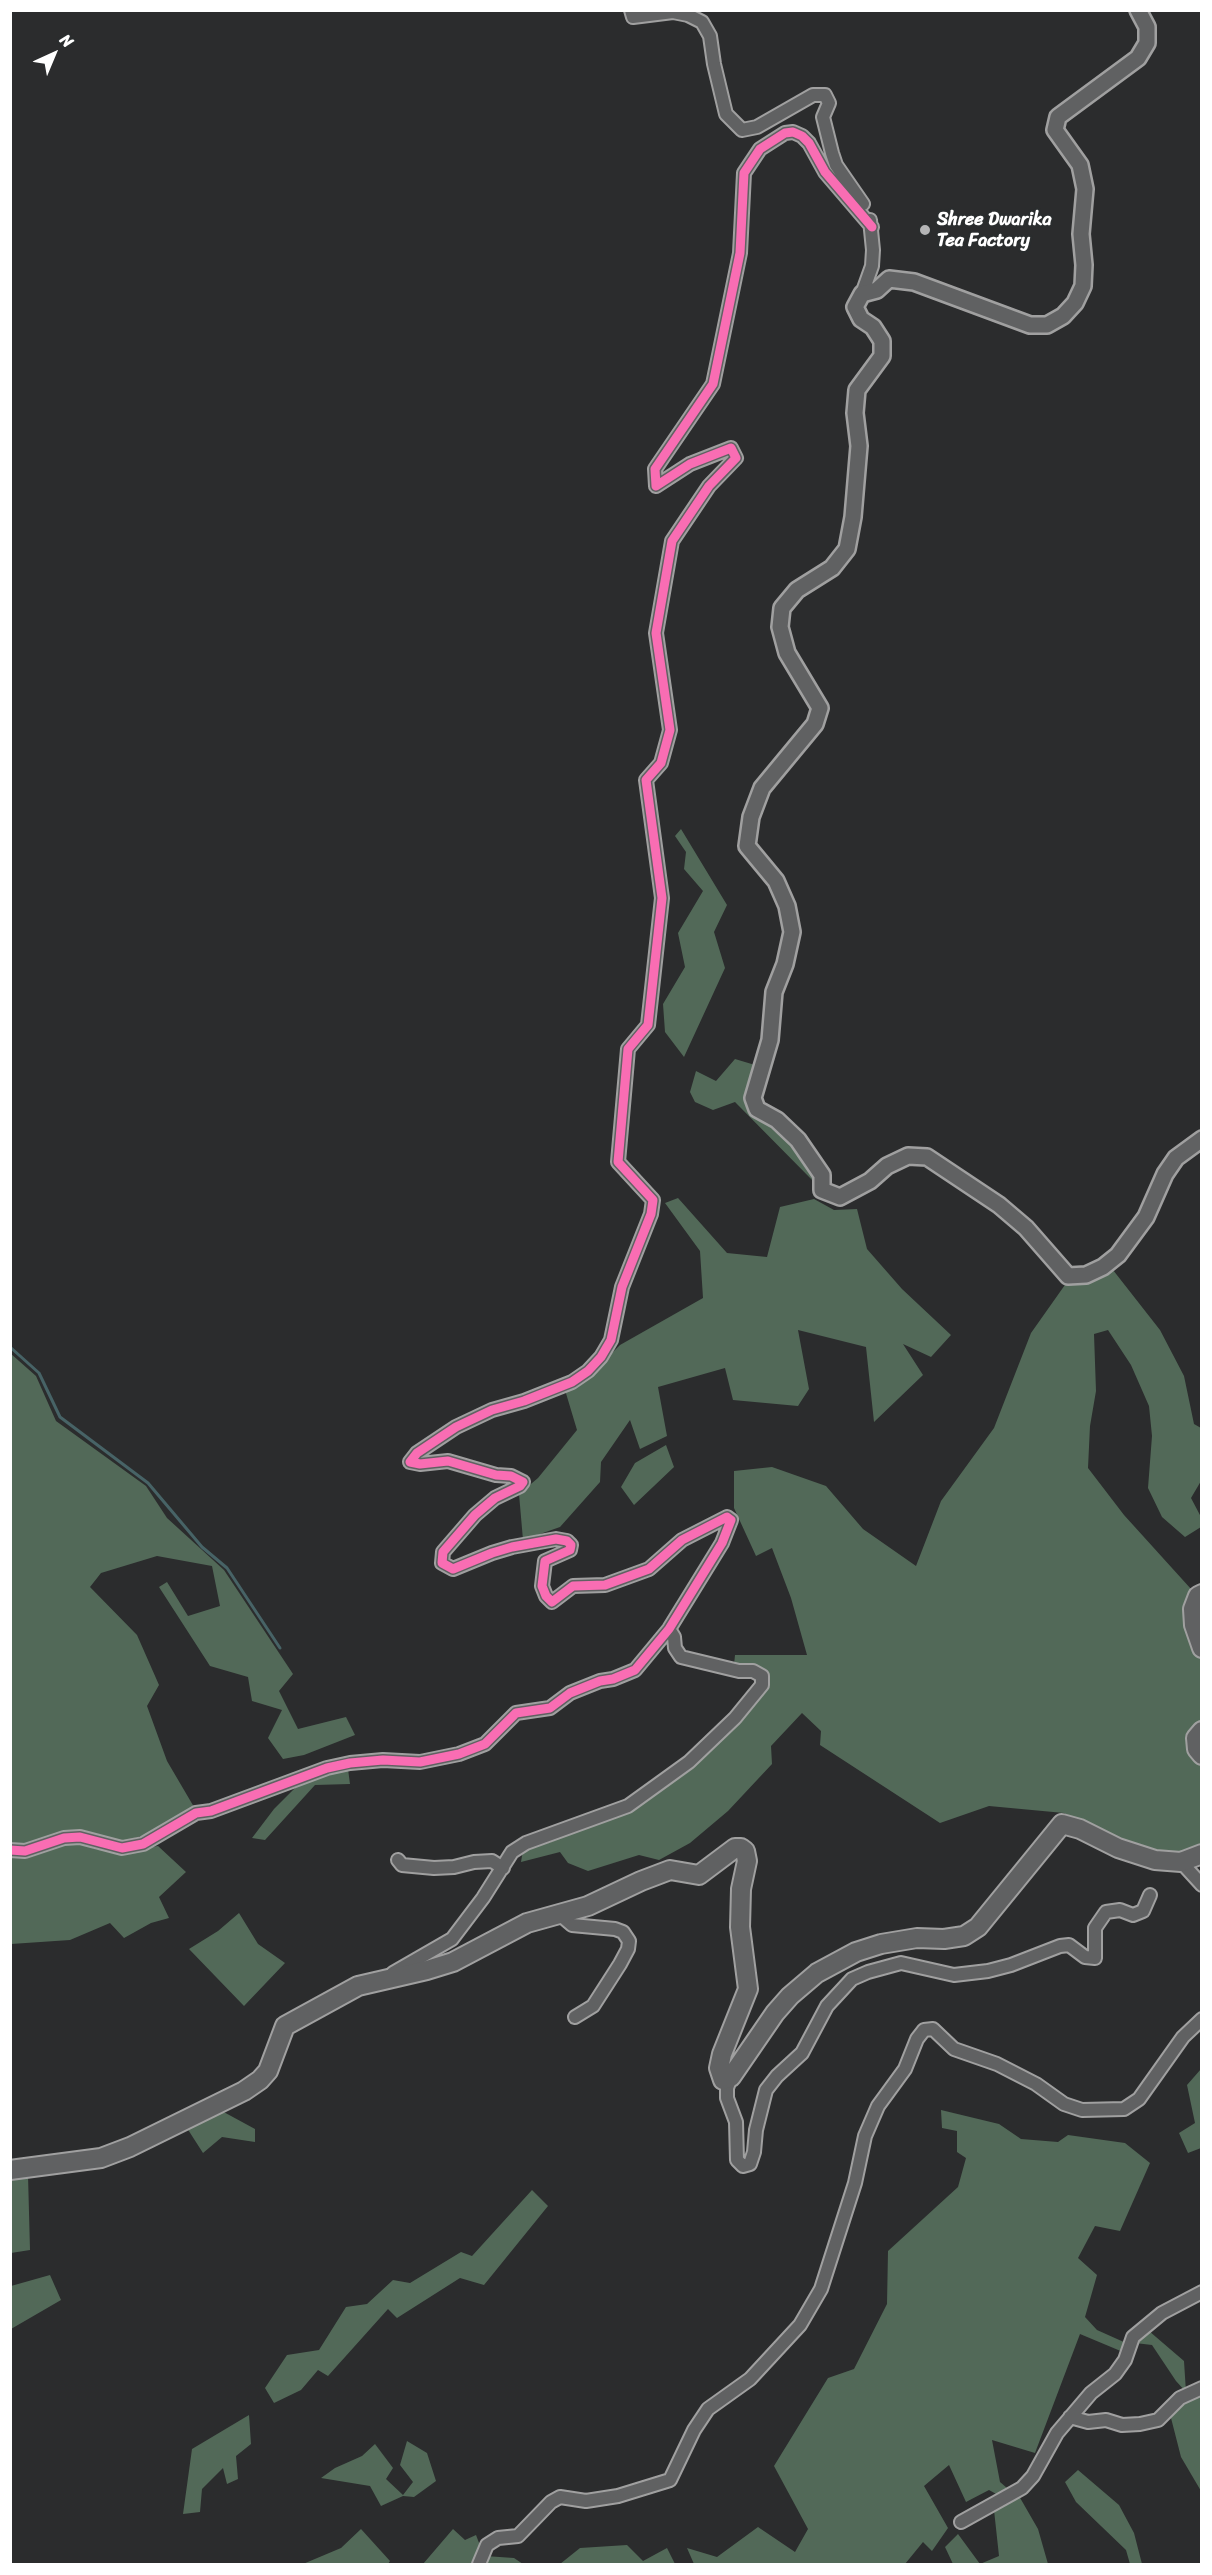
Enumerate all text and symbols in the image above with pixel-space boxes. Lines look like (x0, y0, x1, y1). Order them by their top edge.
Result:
north arrow (24, 24, 84, 84)
text: N (53, 26, 81, 55)
place label: Shree Dwarika Tea Factory (937, 209, 1051, 252)
marker: Shree Dwarika Tea Factory (918, 223, 932, 237)

